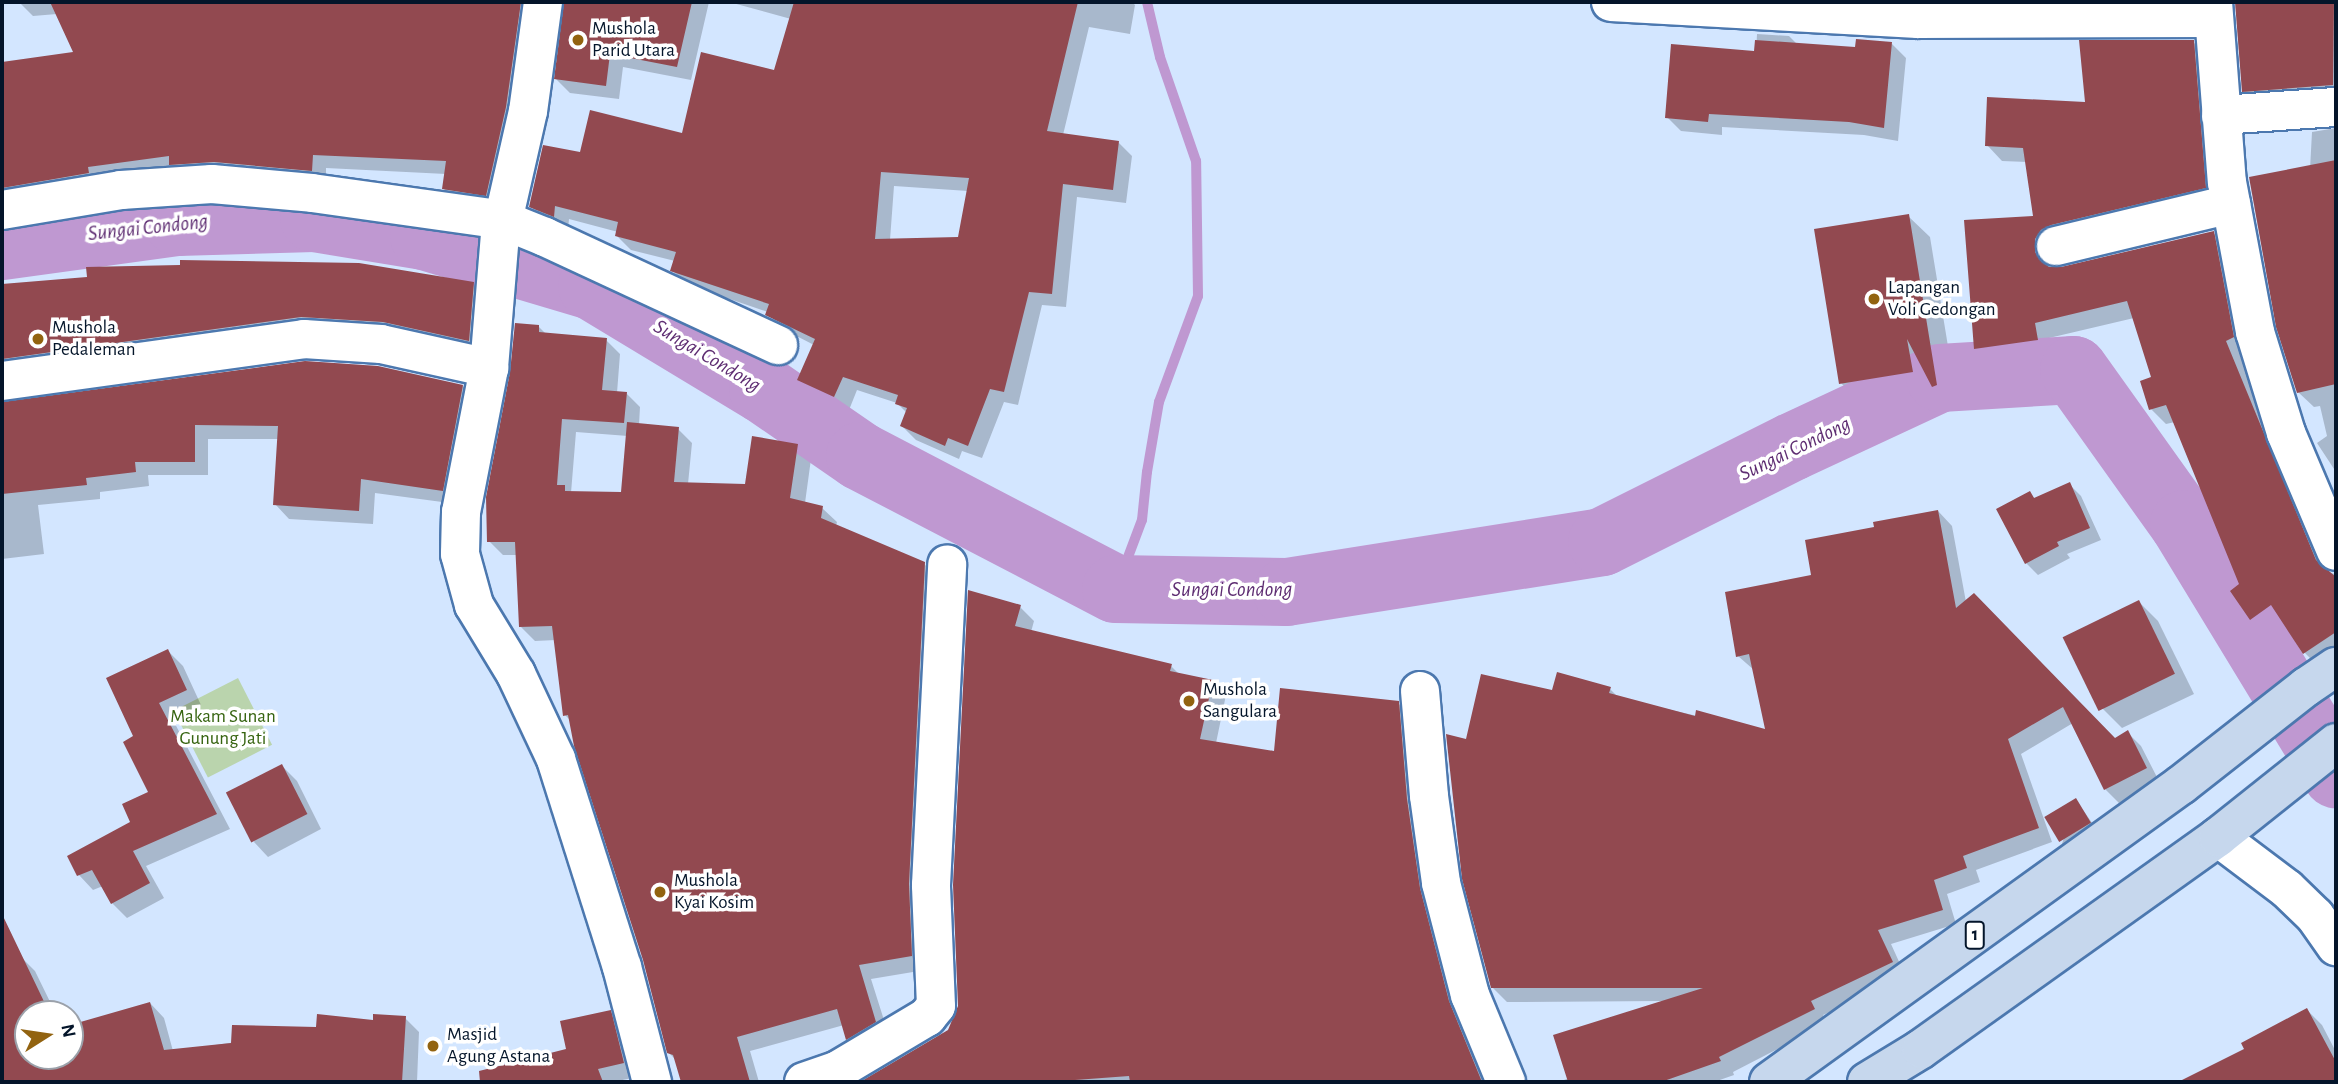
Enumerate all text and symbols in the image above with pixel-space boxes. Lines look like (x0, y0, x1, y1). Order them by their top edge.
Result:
place label: Mushola Parid Utara (592, 18, 675, 62)
marker: Mushola Parid Utara (570, 32, 586, 48)
water label: Sungai Condong (87, 209, 209, 247)
place label: Lapangan Voli Gedongan (1888, 277, 1996, 321)
marker: Lapangan Voli Gedongan (1866, 291, 1882, 307)
water label: Sungai Condong (649, 314, 765, 398)
place label: Mushola Pedaleman (52, 317, 136, 361)
marker: Mushola Pedaleman (30, 331, 46, 347)
water label: Sungai Condong (1735, 411, 1855, 487)
water label: Sungai Condong (1172, 577, 1292, 603)
place label: Mushola Sangulara (1203, 679, 1277, 723)
marker: Mushola Sangulara (1181, 693, 1197, 709)
park label: Makam Sunan Gunung Jati (170, 706, 276, 750)
place label: Mushola Kyai Kosim (674, 870, 754, 914)
marker: Mushola Kyai Kosim (652, 884, 668, 900)
road number: 1 (1965, 920, 1986, 950)
north arrow (14, 1000, 84, 1070)
text: N (57, 1023, 79, 1039)
place label: Masjid Agung Astana (447, 1024, 550, 1068)
marker: Masjid Agung Astana (425, 1038, 441, 1054)

